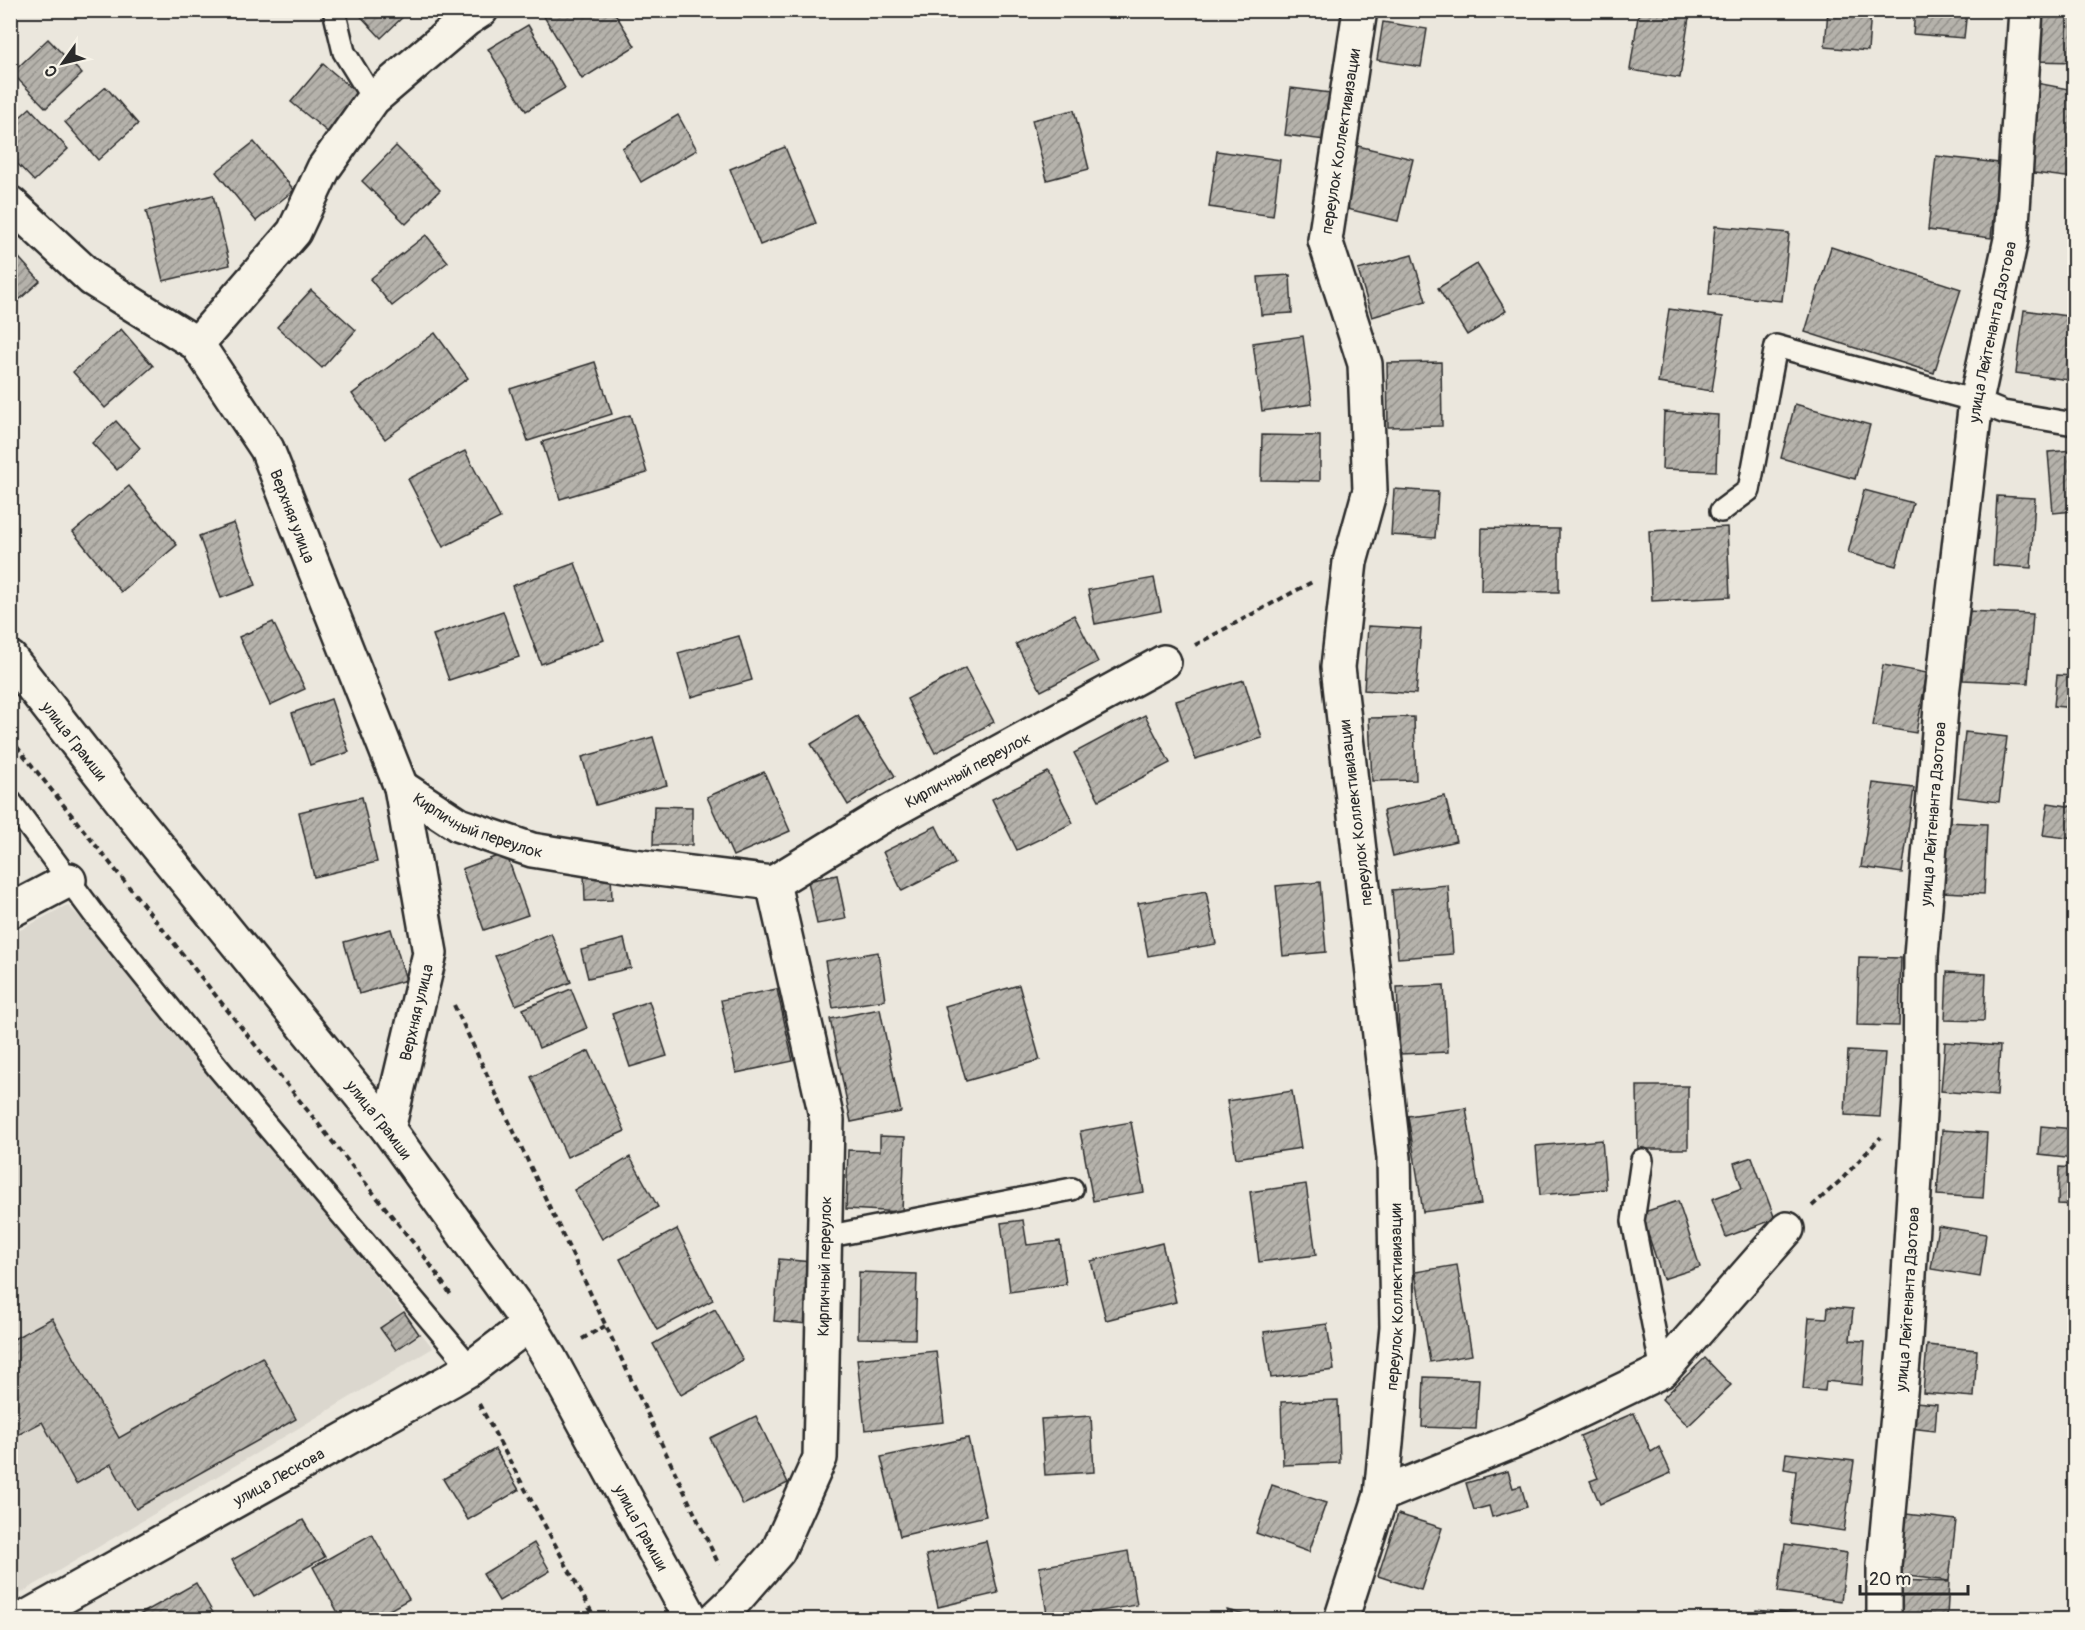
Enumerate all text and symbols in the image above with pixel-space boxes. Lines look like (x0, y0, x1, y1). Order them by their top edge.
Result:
north arrow (33, 33, 93, 93)
street label: переулок Коллективизации (1317, 47, 1365, 236)
text: С (40, 61, 62, 81)
street label: улица Лейтенанта Дзотова (1964, 240, 2021, 425)
street label: Верхняя улица (265, 467, 319, 566)
street label: улица Грамши (36, 697, 111, 785)
street label: переулок Коллективизации (1335, 719, 1377, 907)
street label: улица Лейтенанта Дзотова (1916, 721, 1951, 908)
street label: Кирпичный переулок (902, 728, 1034, 813)
street label: Кирпичный переулок (409, 789, 544, 863)
street label: Верхняя улица (396, 962, 438, 1063)
street label: улица Грамши (341, 1076, 416, 1163)
street label: Кирпичный переулок (814, 1196, 836, 1337)
street label: переулок Коллективизации (1382, 1203, 1408, 1392)
street label: улица Лейтенанта Дзотова (1891, 1206, 1924, 1393)
street label: улица Лескова (229, 1444, 328, 1511)
street label: улица Грамши (609, 1480, 672, 1574)
scale bar (1860, 1558, 1968, 1596)
text: 20 m (1869, 1568, 1911, 1591)

